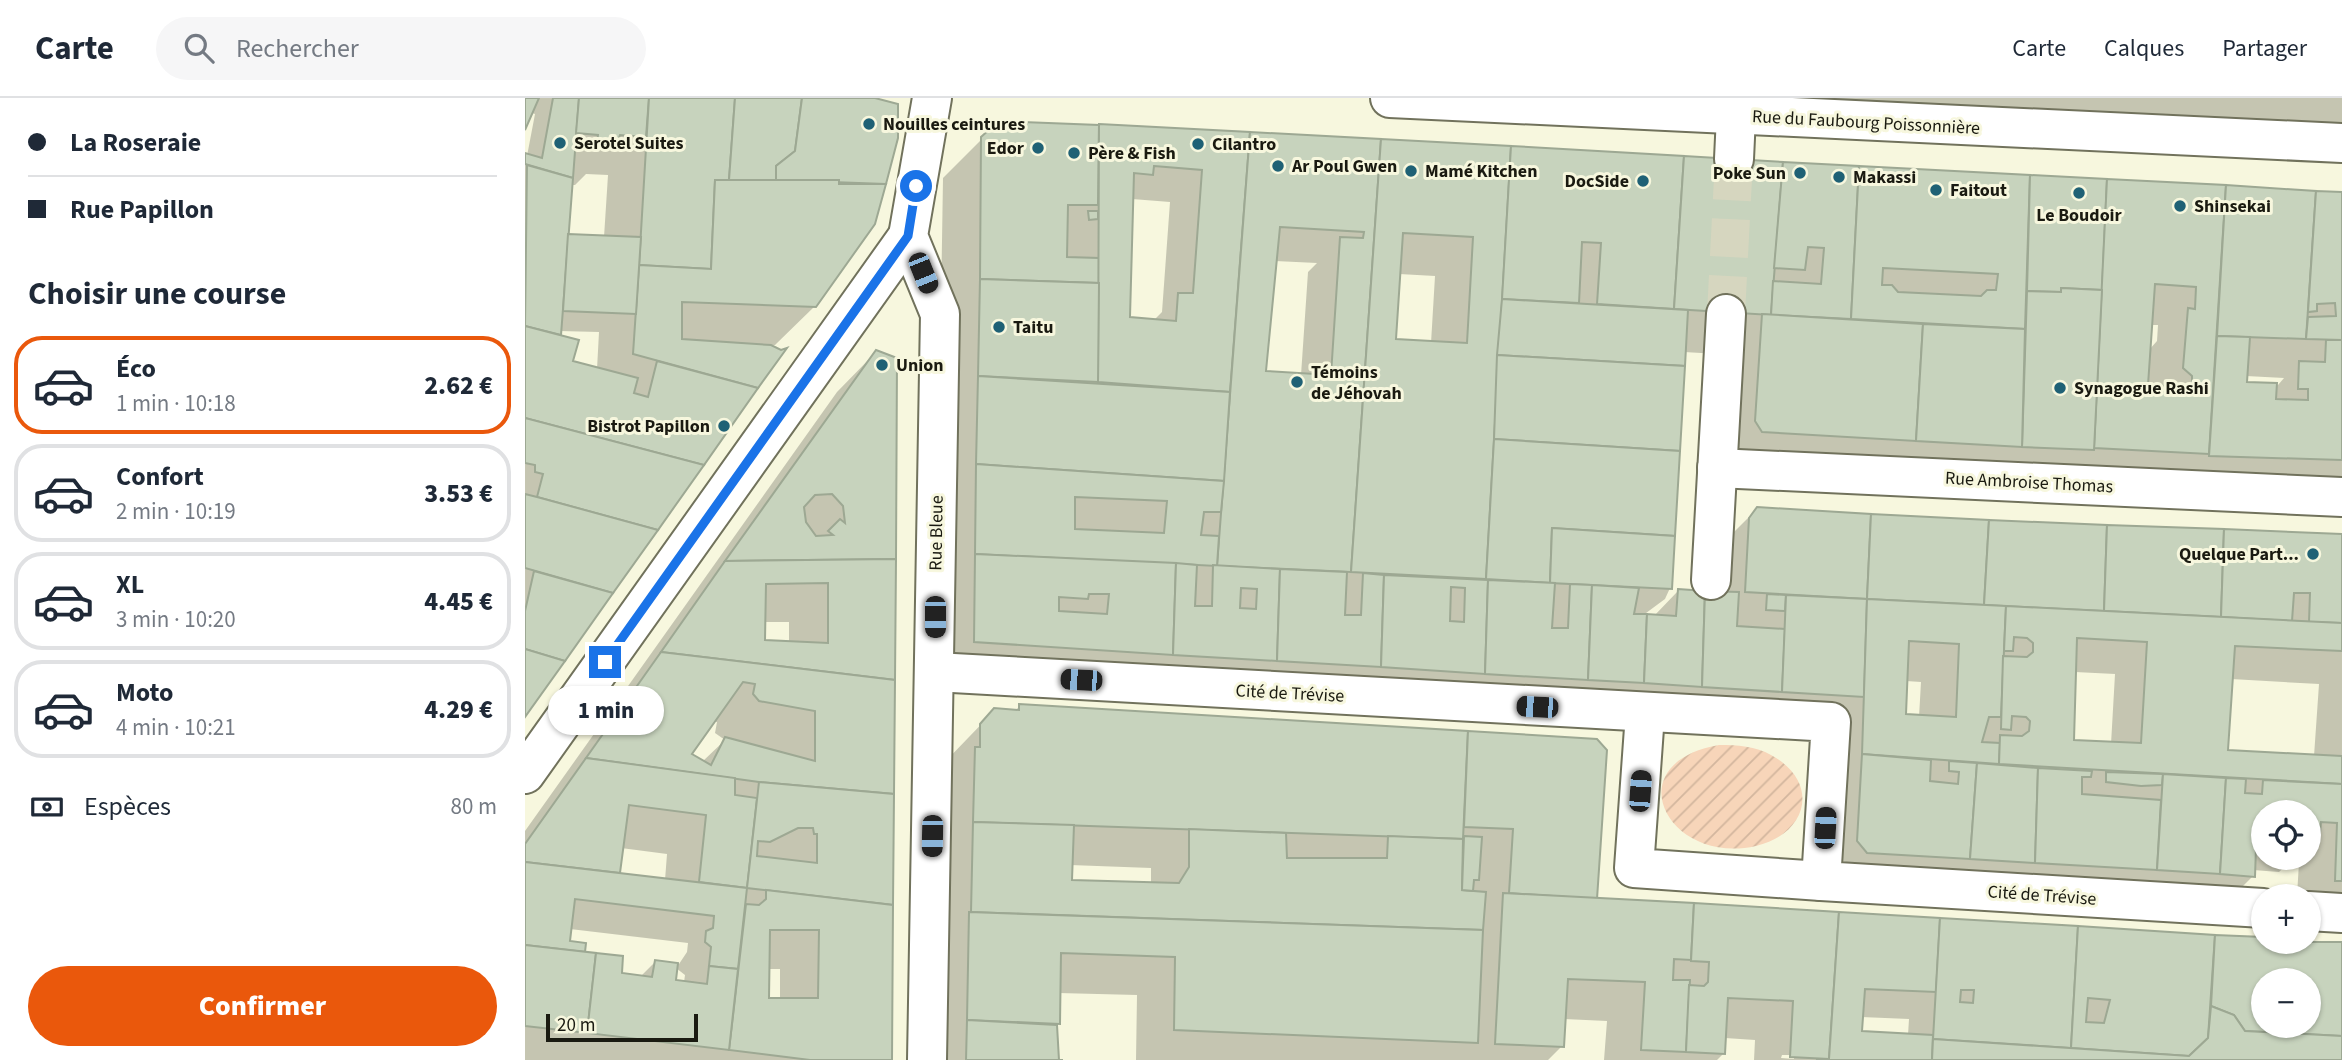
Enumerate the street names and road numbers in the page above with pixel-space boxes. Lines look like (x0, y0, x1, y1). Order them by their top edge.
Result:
street label: Rue du Faubourg Poissonnière (1751, 104, 1981, 141)
street label: Rue Ambroise Thomas (1944, 466, 2114, 499)
street label: Rue Bleue (923, 495, 950, 571)
street label: Cité de Trévise (1235, 678, 1345, 709)
street label: Cité de Trévise (1987, 879, 2097, 912)

